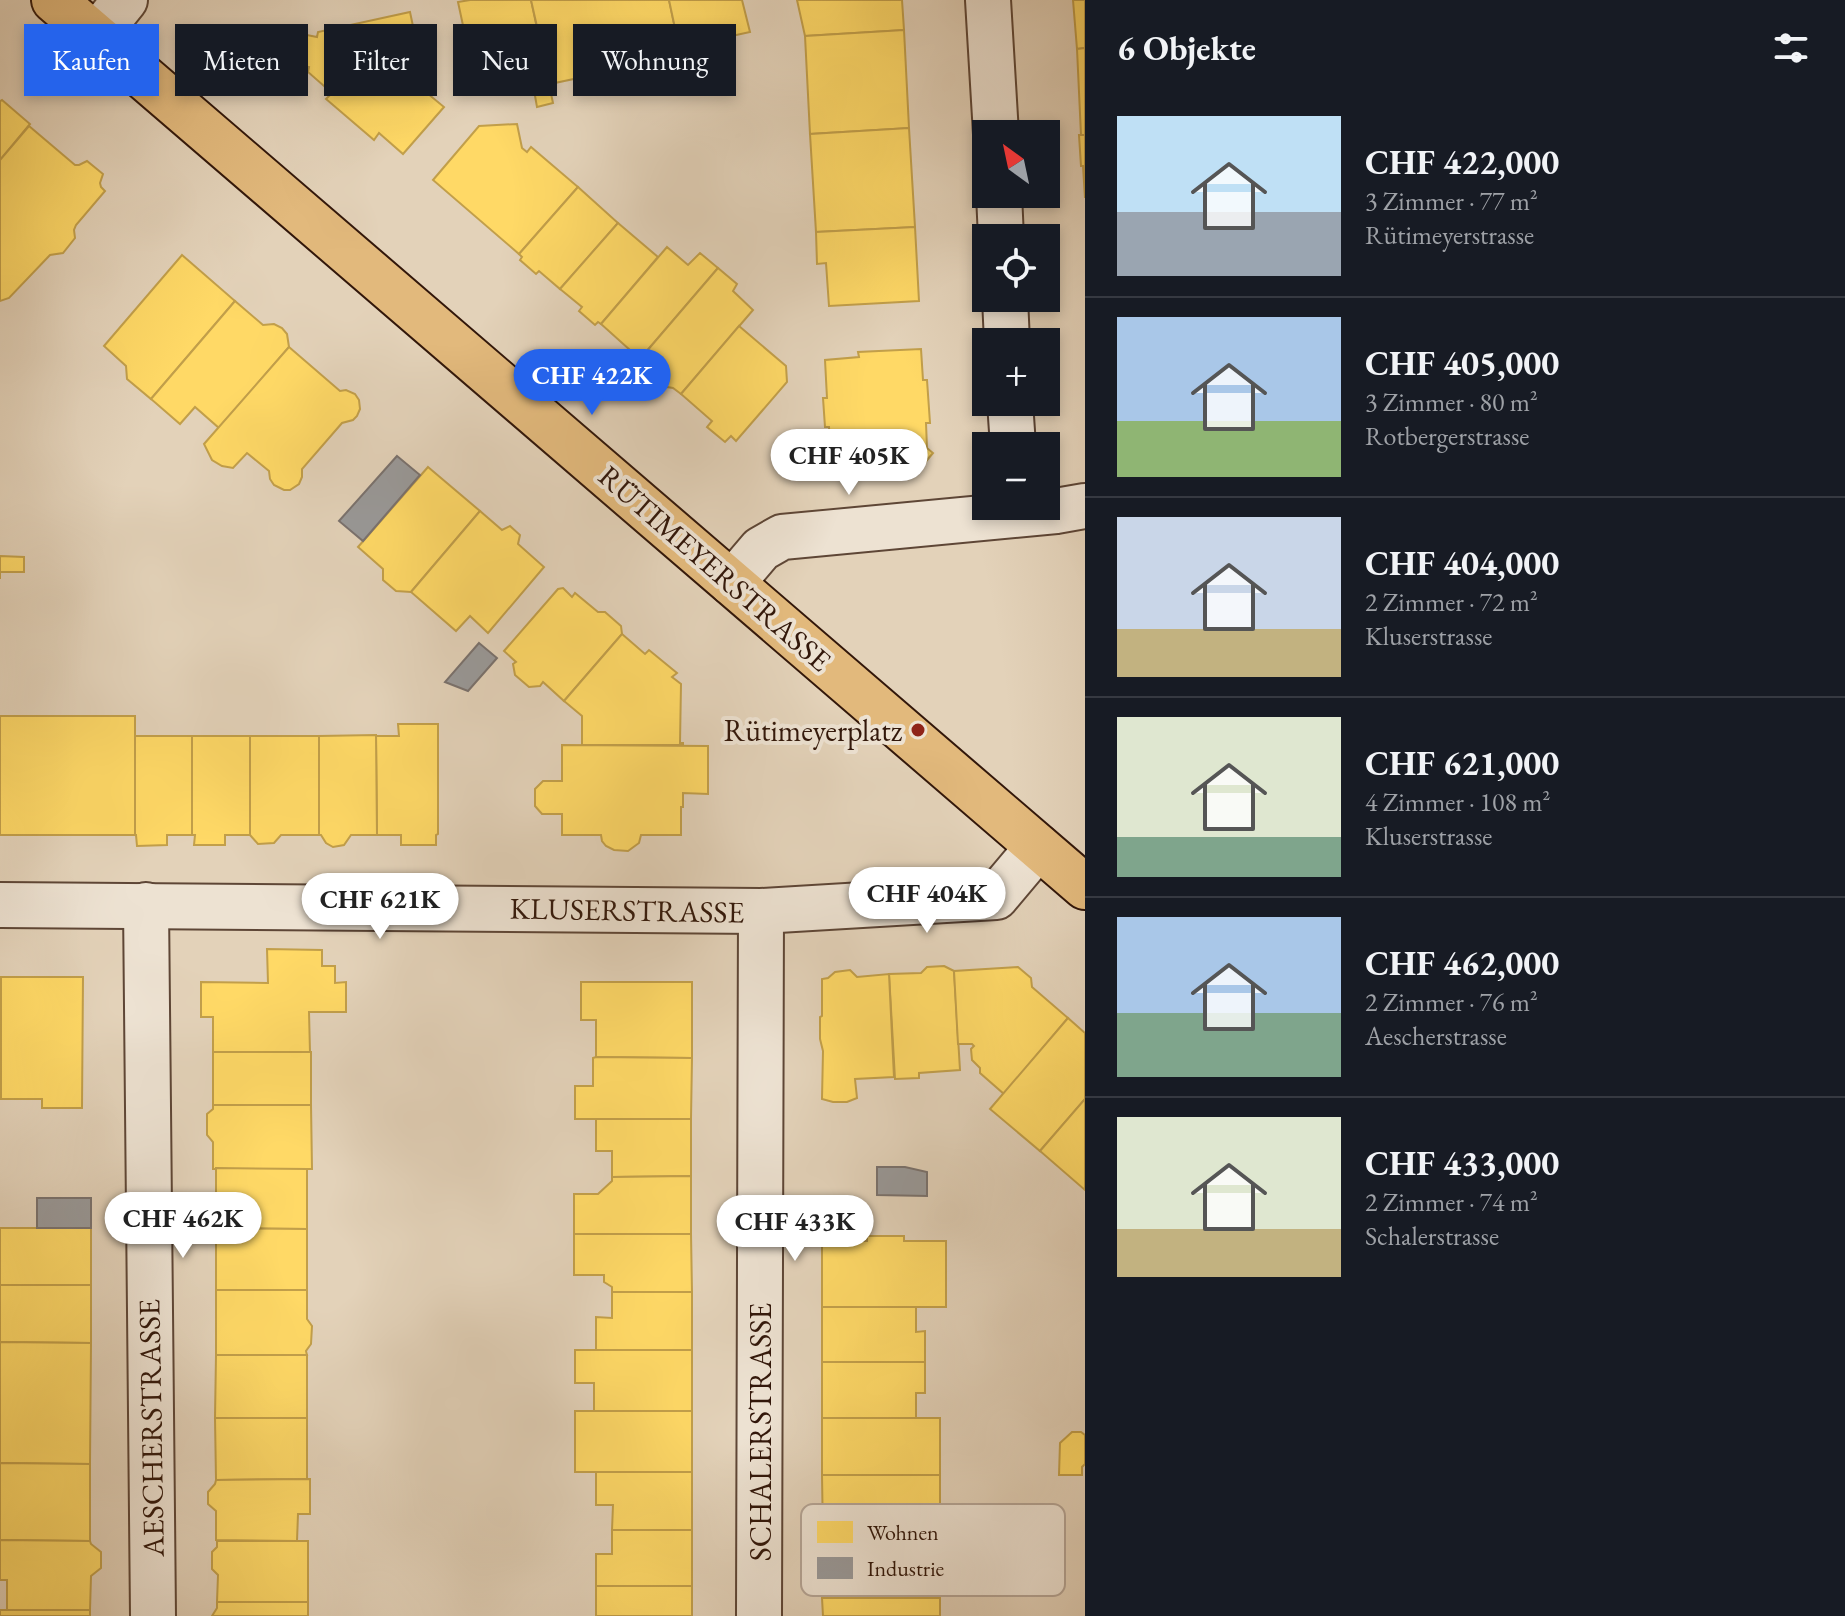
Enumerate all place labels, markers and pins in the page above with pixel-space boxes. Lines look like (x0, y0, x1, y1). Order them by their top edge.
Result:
pin: CHF 422K (509, 349, 675, 417)
pin: CHF 405K (766, 429, 932, 497)
place label: Rütimeyerplatz (724, 711, 903, 750)
marker: Rütimeyerplatz (909, 721, 927, 739)
pin: CHF 404K (844, 867, 1010, 935)
pin: CHF 621K (297, 873, 463, 941)
pin: CHF 462K (100, 1192, 266, 1260)
pin: CHF 433K (712, 1195, 878, 1263)

